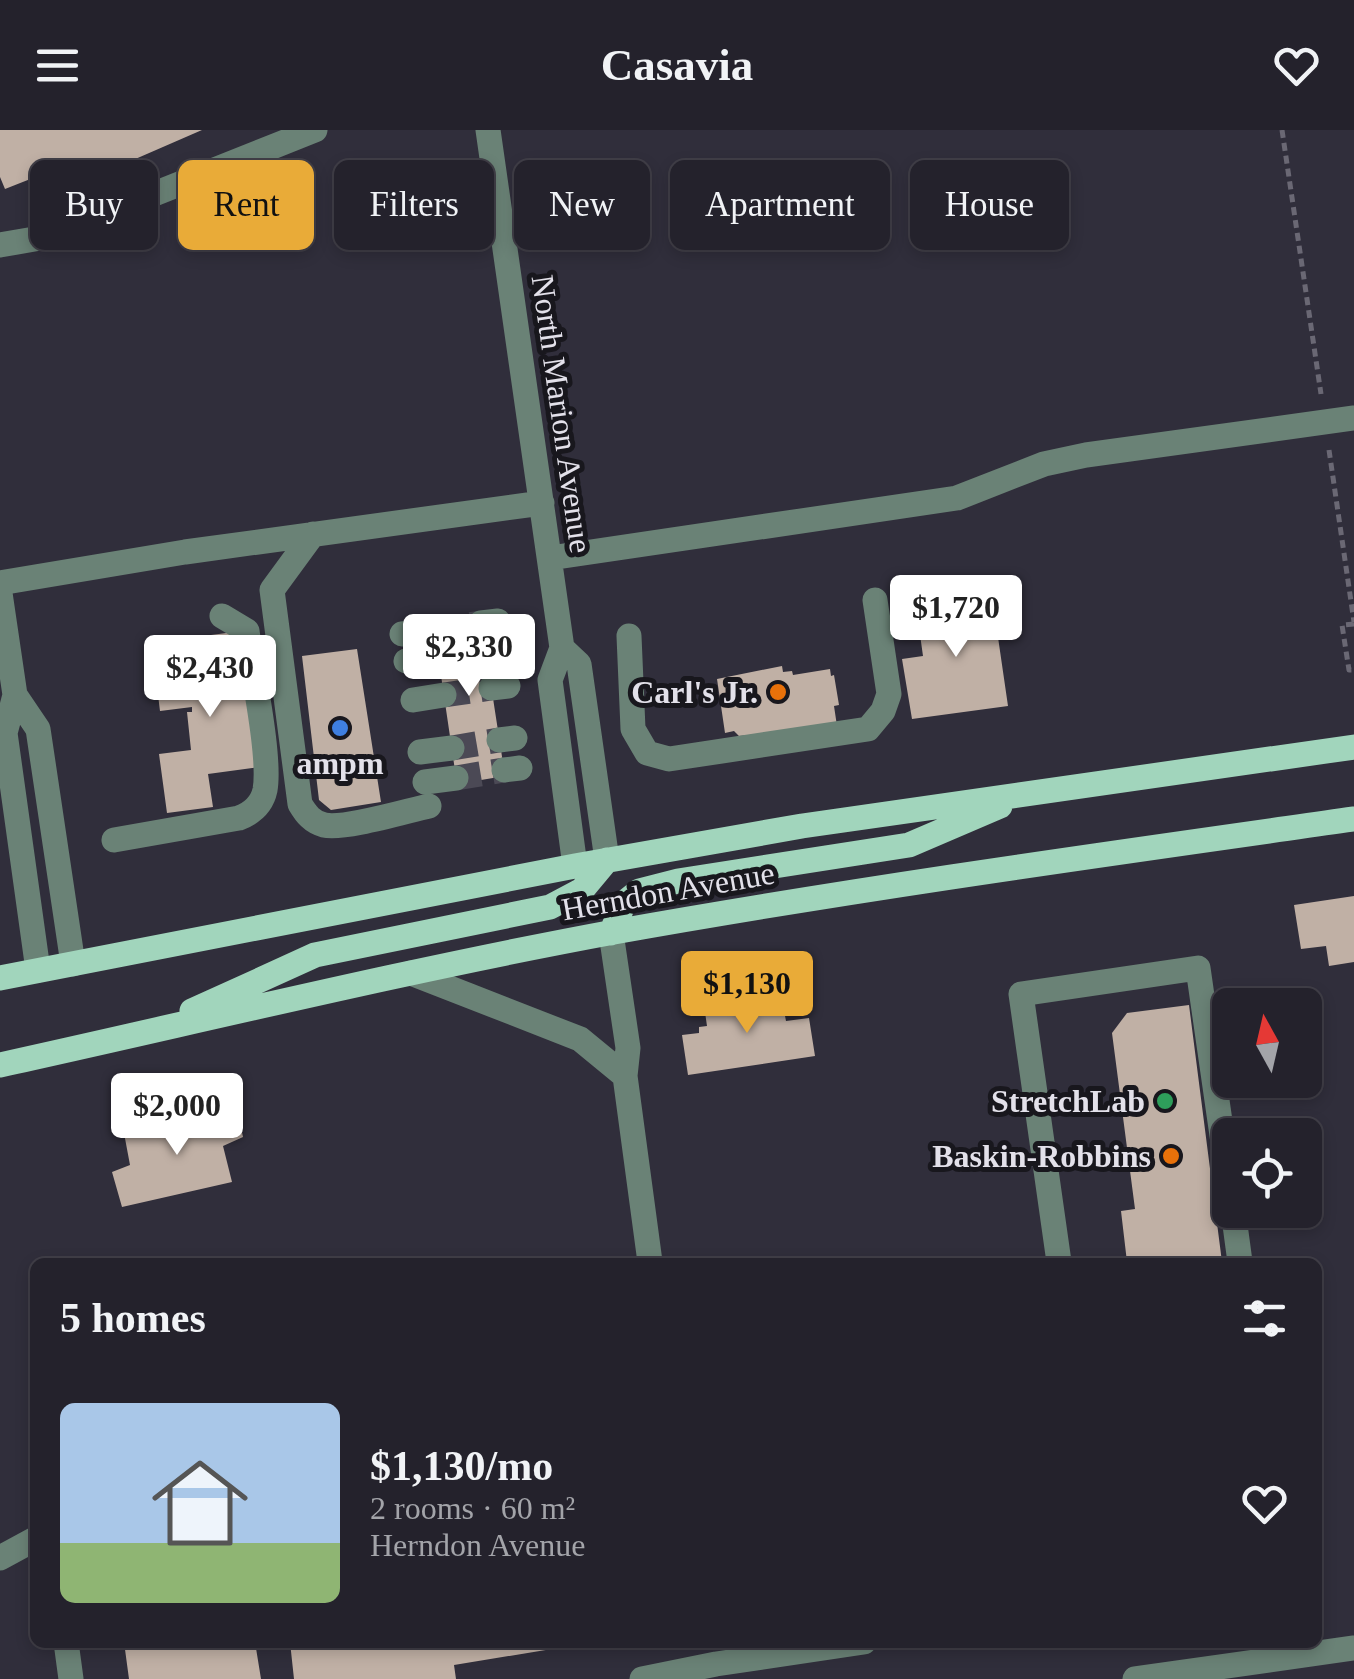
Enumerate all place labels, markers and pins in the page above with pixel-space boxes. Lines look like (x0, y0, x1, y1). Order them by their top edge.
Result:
pin: $1,720 (875, 575, 1037, 660)
pin: $2,330 (388, 614, 550, 699)
pin: $2,430 (129, 635, 291, 720)
place label: Carl's Jr. (631, 674, 758, 710)
marker: Carl's Jr. (767, 681, 789, 703)
marker: ampm (329, 717, 351, 739)
place label: ampm (296, 745, 384, 781)
pin: $1,130 (666, 951, 828, 1036)
pin: $2,000 (96, 1073, 258, 1158)
place label: StretchLab (991, 1083, 1145, 1119)
marker: StretchLab (1154, 1090, 1176, 1112)
place label: Baskin-Robbins (932, 1138, 1151, 1174)
marker: Baskin-Robbins (1160, 1145, 1182, 1167)

